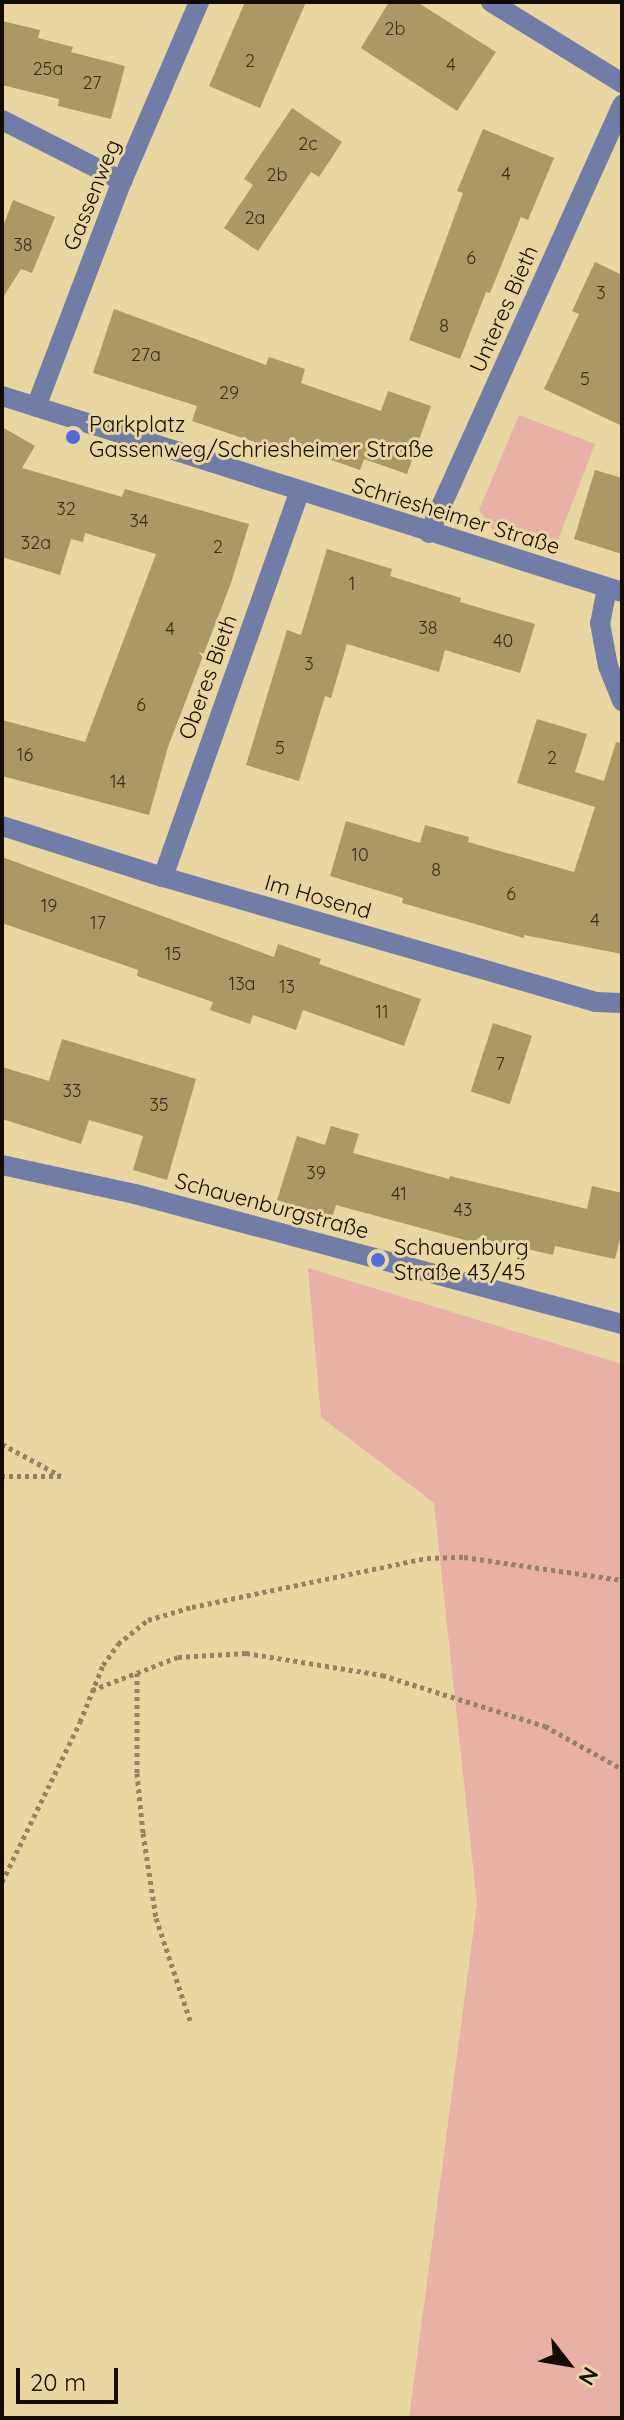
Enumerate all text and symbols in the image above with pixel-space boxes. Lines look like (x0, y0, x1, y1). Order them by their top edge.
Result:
house number: 2b (385, 18, 405, 40)
house number: 2 (245, 50, 255, 72)
house number: 4 (446, 54, 456, 76)
house number: 25a (33, 58, 63, 80)
house number: 27 (83, 72, 101, 94)
house number: 2c (298, 133, 318, 155)
street label: Gassenweg (58, 136, 126, 254)
house number: 4 (501, 163, 511, 185)
house number: 2b (267, 164, 287, 186)
house number: 2a (245, 207, 265, 229)
house number: 38 (13, 234, 33, 256)
street label: Unteres Bieth (464, 241, 544, 377)
house number: 6 (466, 247, 476, 269)
house number: 3 (596, 282, 606, 304)
house number: 8 (439, 315, 449, 337)
house number: 27a (131, 344, 161, 366)
house number: 5 (580, 368, 590, 390)
house number: 29 (219, 382, 239, 404)
place label: Parkplatz Gassenweg/Schriesheimer Straße (89, 411, 434, 462)
marker: Parkplatz Gassenweg/Schriesheimer Straße (64, 428, 82, 446)
street label: Schriesheimer Straße (349, 472, 563, 560)
house number: 32 (56, 498, 76, 520)
house number: 34 (130, 510, 148, 532)
house number: 32a (21, 532, 51, 554)
house number: 2 (213, 536, 223, 558)
house number: 1 (349, 573, 355, 595)
street label: Oberes Bieth (173, 611, 243, 743)
house number: 38 (418, 617, 438, 639)
house number: 4 (165, 618, 175, 640)
house number: 40 (493, 630, 513, 652)
house number: 3 (304, 653, 314, 675)
house number: 6 (136, 694, 146, 716)
house number: 5 (275, 737, 285, 759)
house number: 16 (17, 744, 33, 766)
house number: 2 (547, 747, 557, 769)
house number: 14 (110, 771, 126, 793)
house number: 10 (351, 844, 369, 866)
house number: 8 (431, 859, 441, 881)
street label: Im Hosend (262, 869, 374, 925)
house number: 6 (506, 883, 516, 905)
house number: 19 (41, 895, 57, 917)
house number: 4 (590, 909, 600, 931)
house number: 17 (90, 912, 106, 934)
house number: 15 (165, 943, 181, 965)
house number: 13a (229, 973, 255, 995)
house number: 13 (279, 976, 295, 998)
house number: 11 (375, 1001, 389, 1023)
house number: 7 (495, 1053, 505, 1075)
house number: 33 (63, 1080, 81, 1102)
house number: 35 (149, 1094, 169, 1116)
house number: 39 (306, 1162, 326, 1184)
street label: Schauenburgstraße (172, 1167, 372, 1245)
house number: 41 (391, 1183, 407, 1205)
house number: 43 (454, 1199, 472, 1221)
place label: Schauenburg Straße 43/45 (394, 1234, 529, 1286)
marker: Schauenburg Straße 43/45 (369, 1251, 387, 1269)
north arrow (528, 2324, 608, 2404)
scale bar (20, 2352, 122, 2402)
text: N (572, 2362, 605, 2390)
text: 20 m (30, 2367, 86, 2397)

